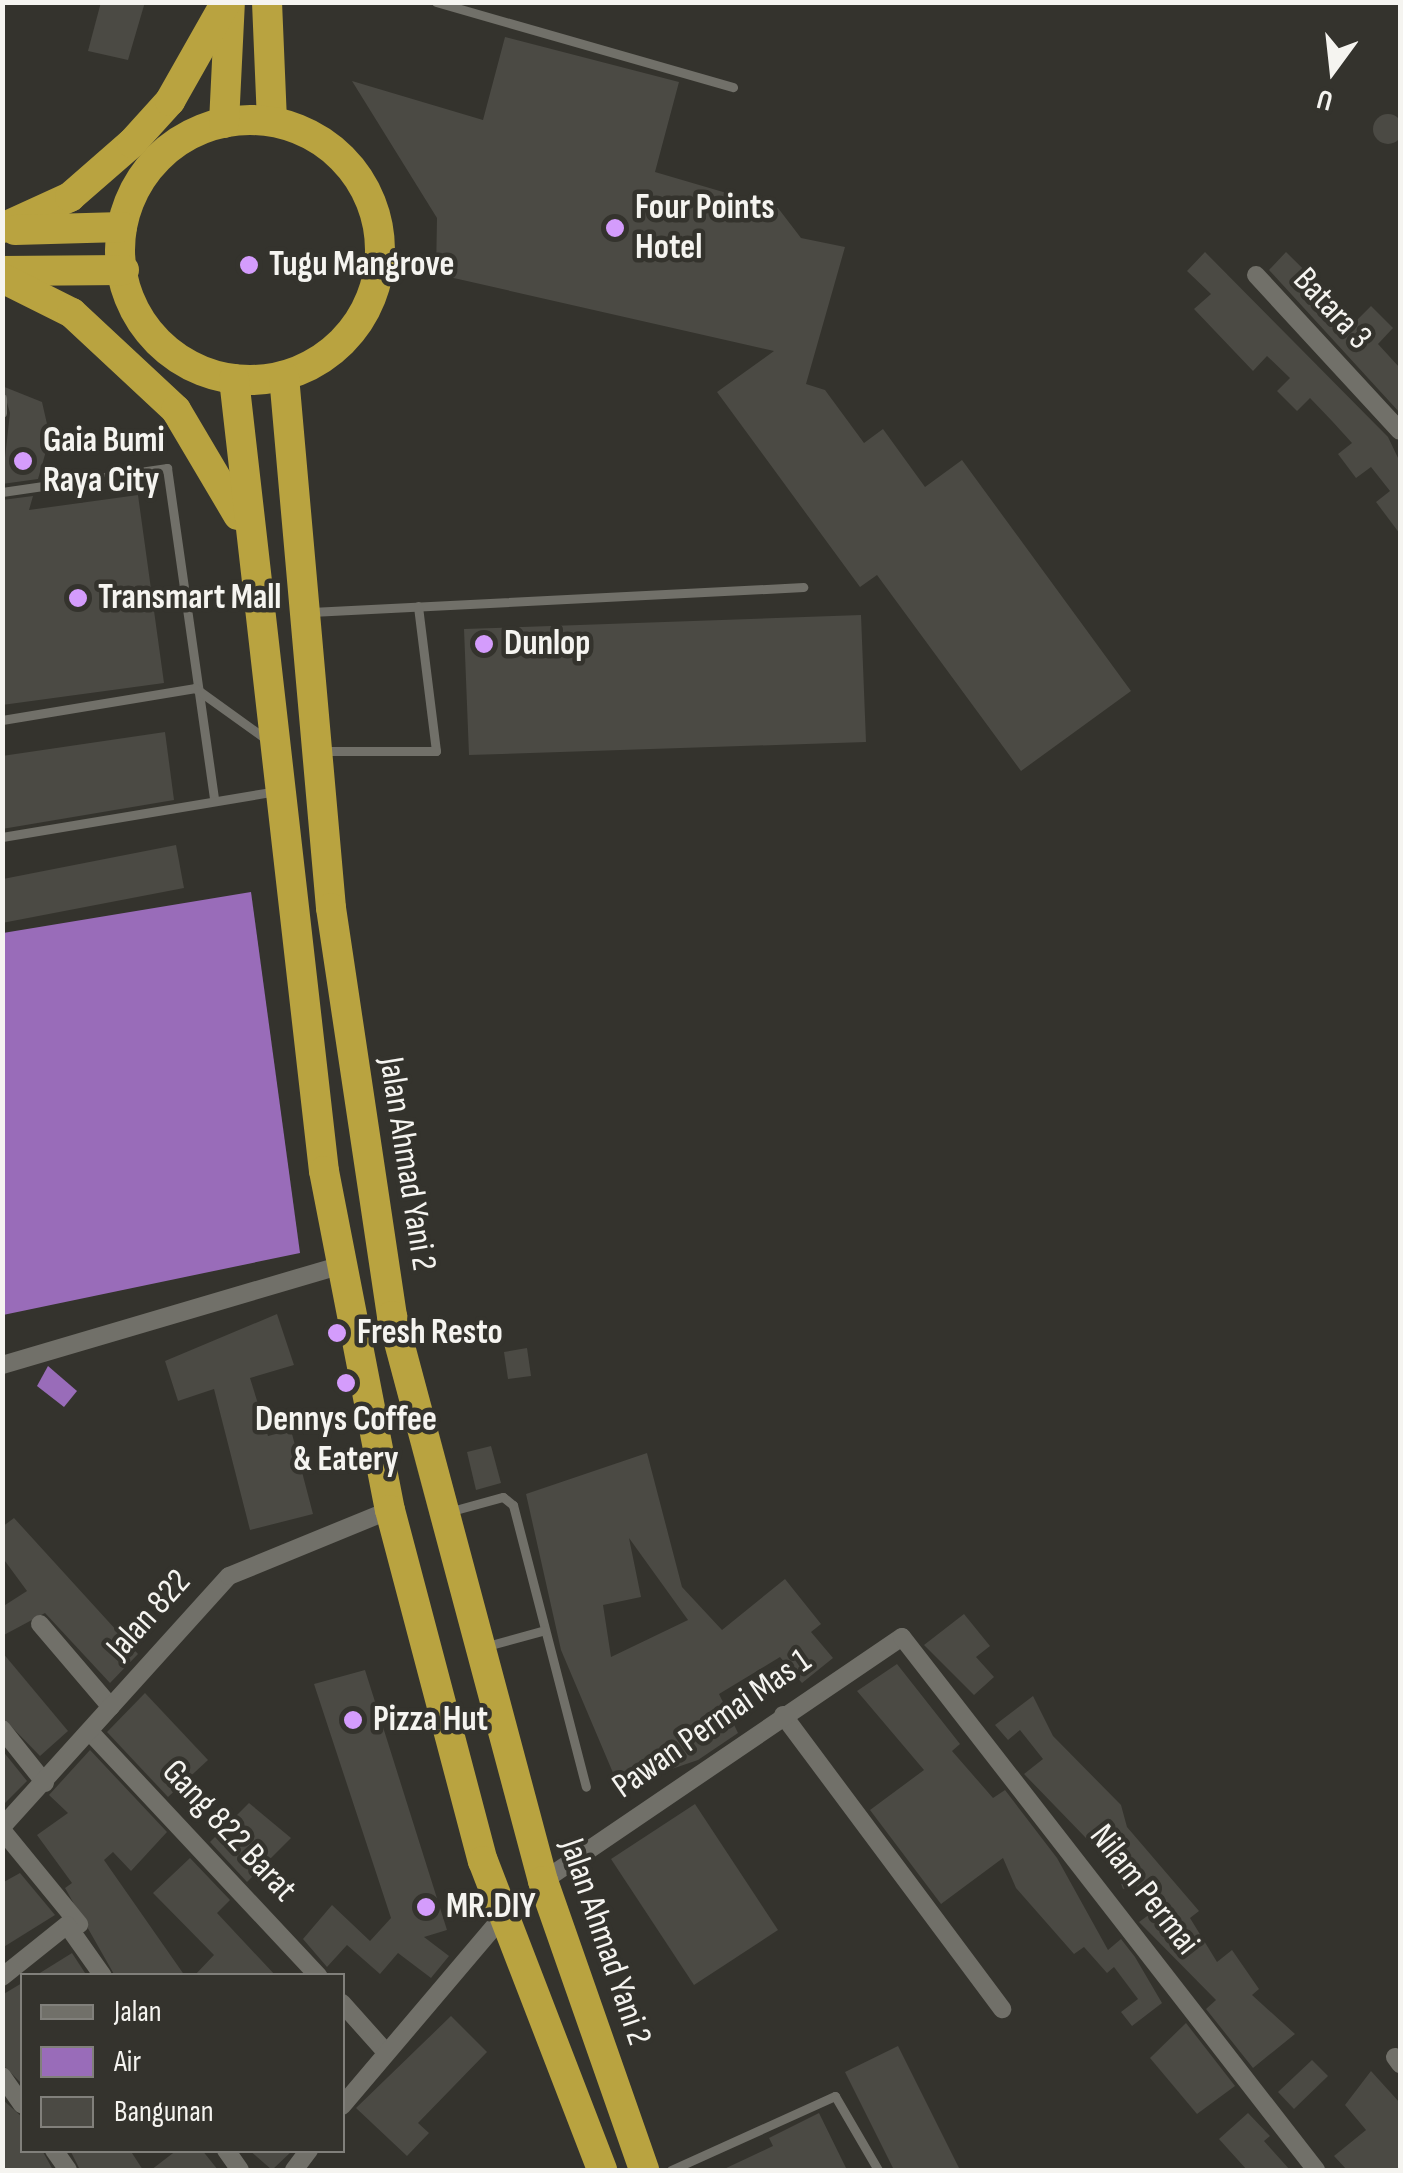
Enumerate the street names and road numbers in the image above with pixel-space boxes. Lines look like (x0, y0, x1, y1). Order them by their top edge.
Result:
street label: Batara 3 (1284, 259, 1380, 359)
street label: Jalan Ahmad Yani 2 (369, 1054, 445, 1274)
street label: Jalan 822 (98, 1562, 200, 1668)
street label: Pawan Permai Mas 1 (605, 1640, 819, 1808)
street label: Gang 822 Barat (153, 1751, 305, 1911)
street label: Nilam Permai (1080, 1817, 1208, 1963)
street label: Jalan Ahmad Yani 2 (550, 1833, 660, 2051)

